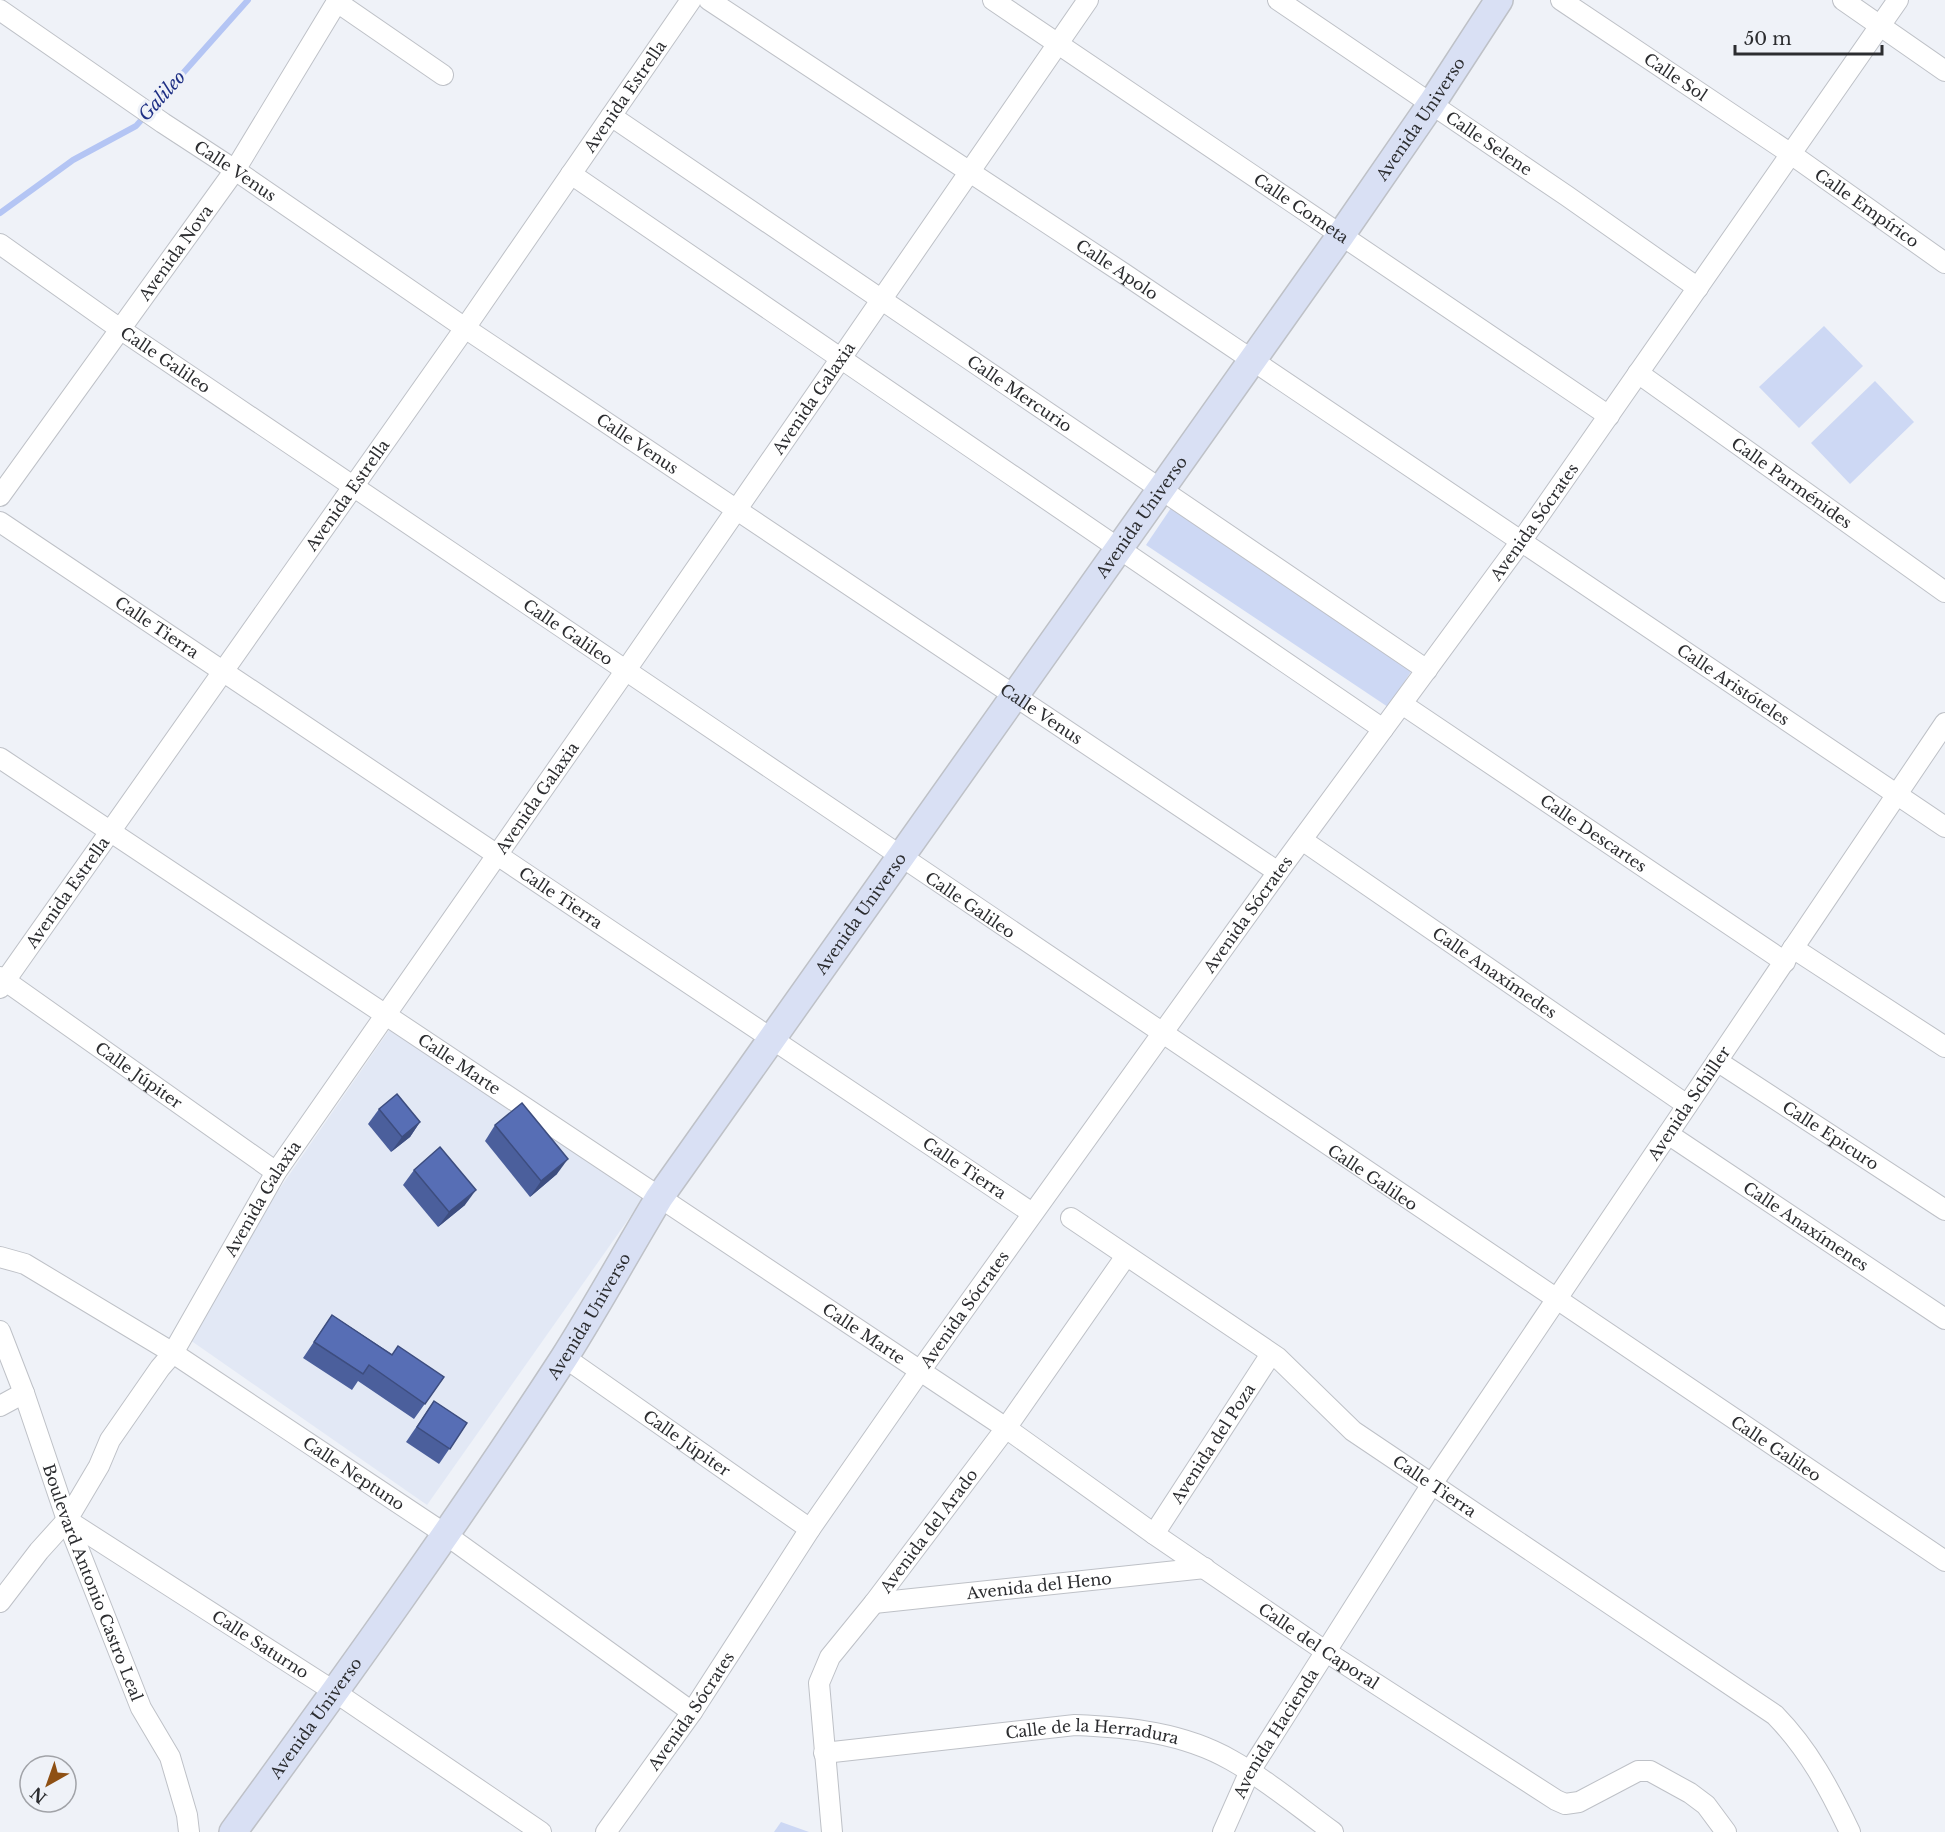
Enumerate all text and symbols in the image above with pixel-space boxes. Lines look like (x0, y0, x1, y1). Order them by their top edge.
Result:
scale bar (1735, 18, 1882, 56)
text: 50 m (1744, 28, 1792, 50)
street label: Avenida Estrella (579, 36, 670, 157)
street label: Calle Sol (1640, 48, 1711, 105)
street label: Avenida Universo (1371, 54, 1469, 185)
water label: Galileo (134, 66, 190, 126)
street label: Calle Selene (1442, 107, 1536, 179)
street label: Calle Venus (190, 136, 280, 205)
street label: Calle Empírico (1811, 164, 1923, 252)
street label: Calle Cometa (1250, 169, 1353, 247)
street label: Avenida Nova (134, 201, 217, 305)
street label: Calle Apolo (1072, 235, 1162, 304)
street label: Calle Galileo (117, 322, 214, 397)
street label: Avenida Galaxia (767, 338, 859, 459)
street label: Calle Mercurio (963, 351, 1076, 436)
street label: Calle Venus (593, 409, 682, 478)
street label: Calle Parménides (1728, 433, 1856, 533)
street label: Avenida Estrella (301, 435, 393, 555)
street label: Avenida Universo (1091, 452, 1191, 582)
street label: Avenida Sócrates (1485, 459, 1582, 585)
street label: Calle Tierra (111, 592, 203, 662)
street label: Calle Galileo (519, 594, 617, 669)
street label: Calle Aristóteles (1673, 639, 1793, 729)
street label: Calle Venus (997, 679, 1086, 748)
street label: Avenida Galaxia (491, 738, 583, 858)
street label: Calle Descartes (1537, 790, 1651, 876)
street label: Avenida Estrella (21, 833, 114, 953)
street label: Avenida Universo (810, 849, 910, 979)
street label: Avenida Sócrates (1198, 852, 1296, 977)
street label: Calle Tierra (515, 862, 607, 933)
street label: Calle Galileo (922, 867, 1019, 942)
street label: Calle Anaxímedes (1429, 923, 1561, 1022)
street label: Calle Marte (414, 1029, 505, 1099)
street label: Calle Júpiter (91, 1038, 186, 1113)
street label: Avenida Schiller (1643, 1042, 1735, 1165)
street label: Calle Epicuro (1779, 1097, 1883, 1174)
street label: Calle Tierra (919, 1133, 1011, 1203)
street label: Avenida Galaxia (220, 1137, 305, 1261)
street label: Calle Galileo (1324, 1140, 1422, 1215)
street label: Calle Anaxímenes (1740, 1177, 1873, 1275)
street label: Avenida Sócrates (915, 1247, 1013, 1372)
street label: Avenida Universo (542, 1249, 635, 1384)
street label: Calle Marte (819, 1299, 909, 1368)
street label: Avenida del Poza (1166, 1380, 1259, 1508)
street label: Calle Júpiter (639, 1406, 735, 1481)
street label: Calle Galileo (1727, 1411, 1825, 1486)
street label: Calle Neptuno (299, 1432, 409, 1514)
street label: Calle Tierra (1389, 1451, 1480, 1521)
street label: Boulevard Antonio Castro Leal (39, 1461, 147, 1704)
street label: Avenida del Arado (875, 1465, 982, 1597)
street label: Avenida del Heno (965, 1568, 1112, 1603)
street label: Calle del Caporal (1255, 1599, 1383, 1693)
street label: Calle Saturno (208, 1606, 313, 1683)
street label: Avenida Sócrates (643, 1648, 738, 1775)
street label: Avenida Universo (265, 1653, 366, 1783)
street label: Avenida Hacienda (1229, 1665, 1322, 1802)
street label: Calle de la Herradura (1004, 1715, 1181, 1748)
north arrow (18, 1754, 78, 1814)
text: N (26, 1783, 51, 1808)

